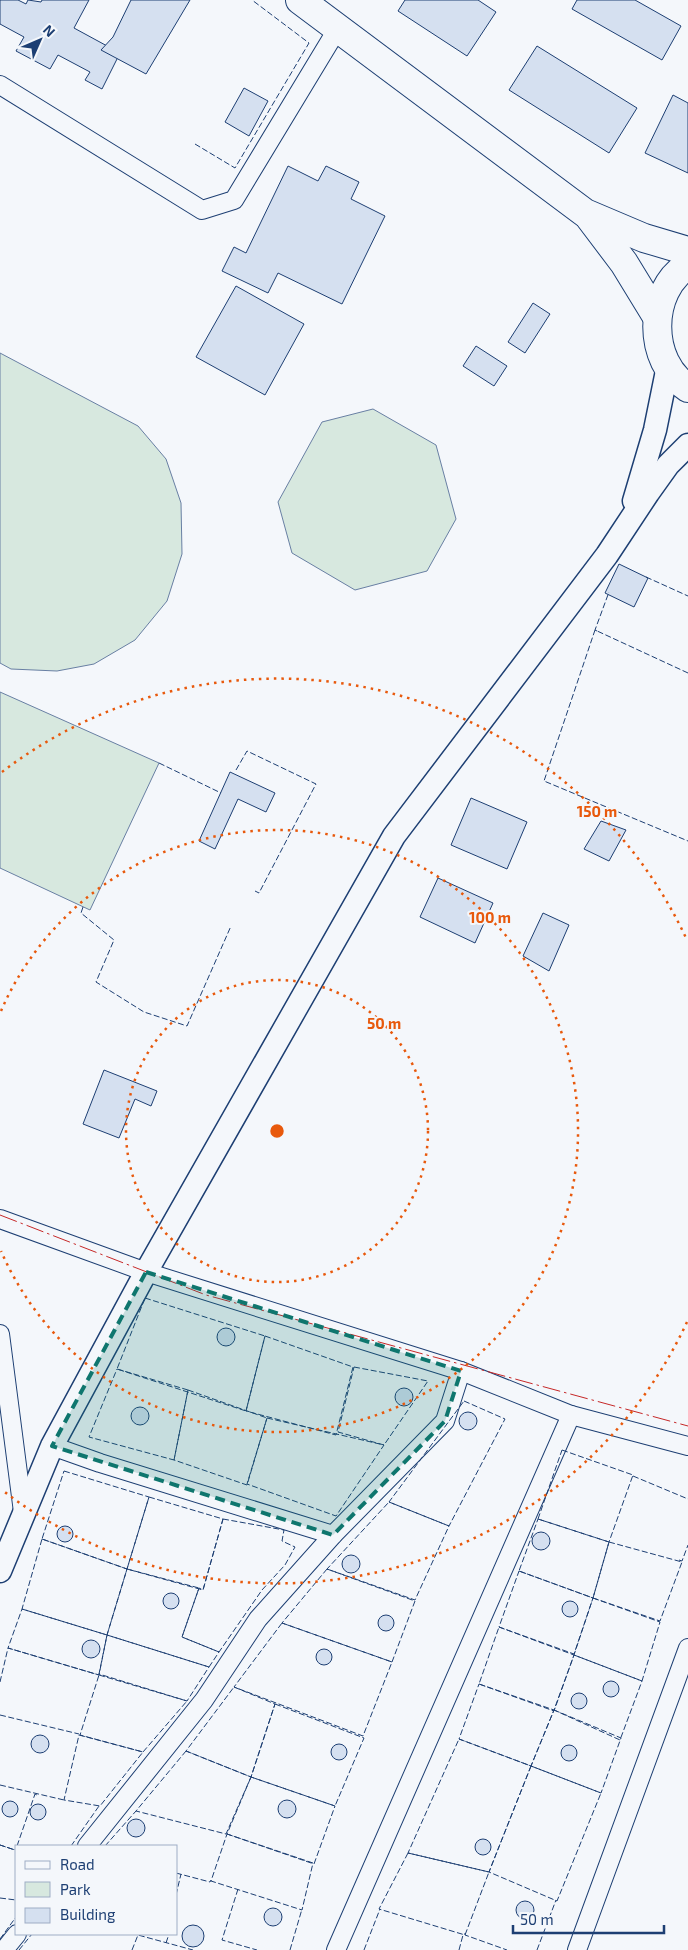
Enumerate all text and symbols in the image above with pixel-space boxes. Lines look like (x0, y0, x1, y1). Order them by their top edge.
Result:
north arrow (15, 15, 65, 65)
text: N (40, 21, 59, 40)
text: 150 m (577, 802, 617, 820)
text: 100 m (469, 908, 511, 926)
text: 50 m (367, 1014, 401, 1032)
centre of rings (268, 1122, 286, 1140)
legend (15, 1845, 178, 1935)
text: Road (60, 1855, 95, 1873)
text: Park (60, 1880, 91, 1898)
scale bar (513, 1902, 664, 1934)
text: Building (60, 1905, 116, 1923)
text: 50 m (520, 1910, 554, 1928)

